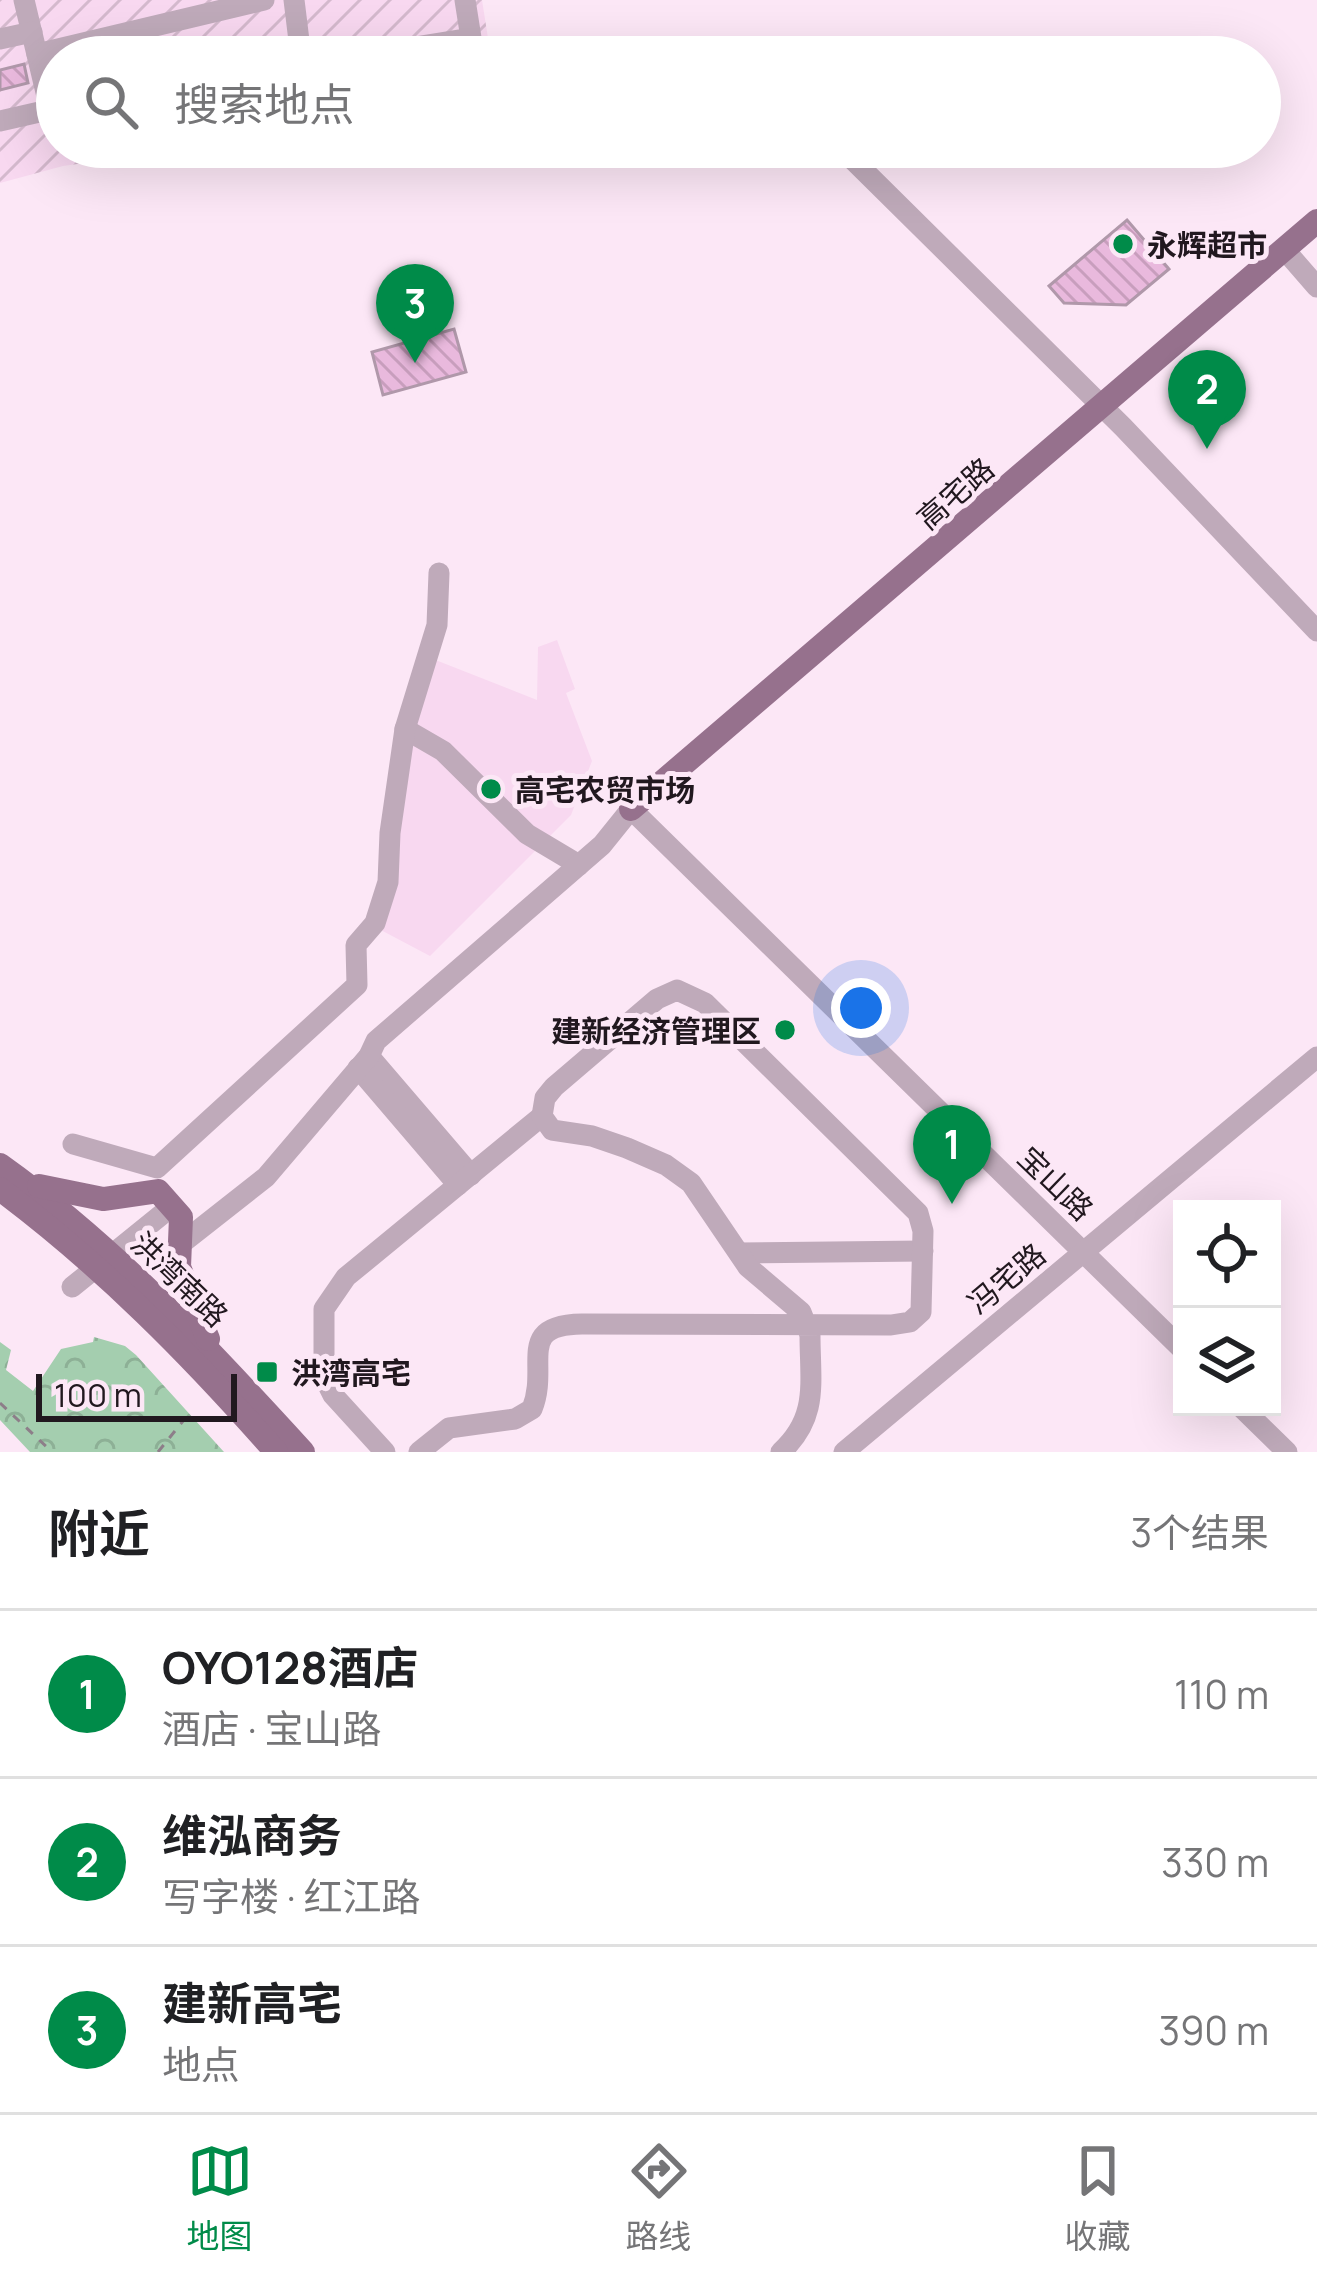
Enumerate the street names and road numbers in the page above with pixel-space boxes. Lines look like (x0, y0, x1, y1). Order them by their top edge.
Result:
street label: 高宅路 (908, 448, 1002, 538)
street label: 宝山路 (1009, 1137, 1103, 1229)
street label: 洪湾南路 (123, 1223, 237, 1335)
street label: 冯宅路 (958, 1233, 1054, 1323)

